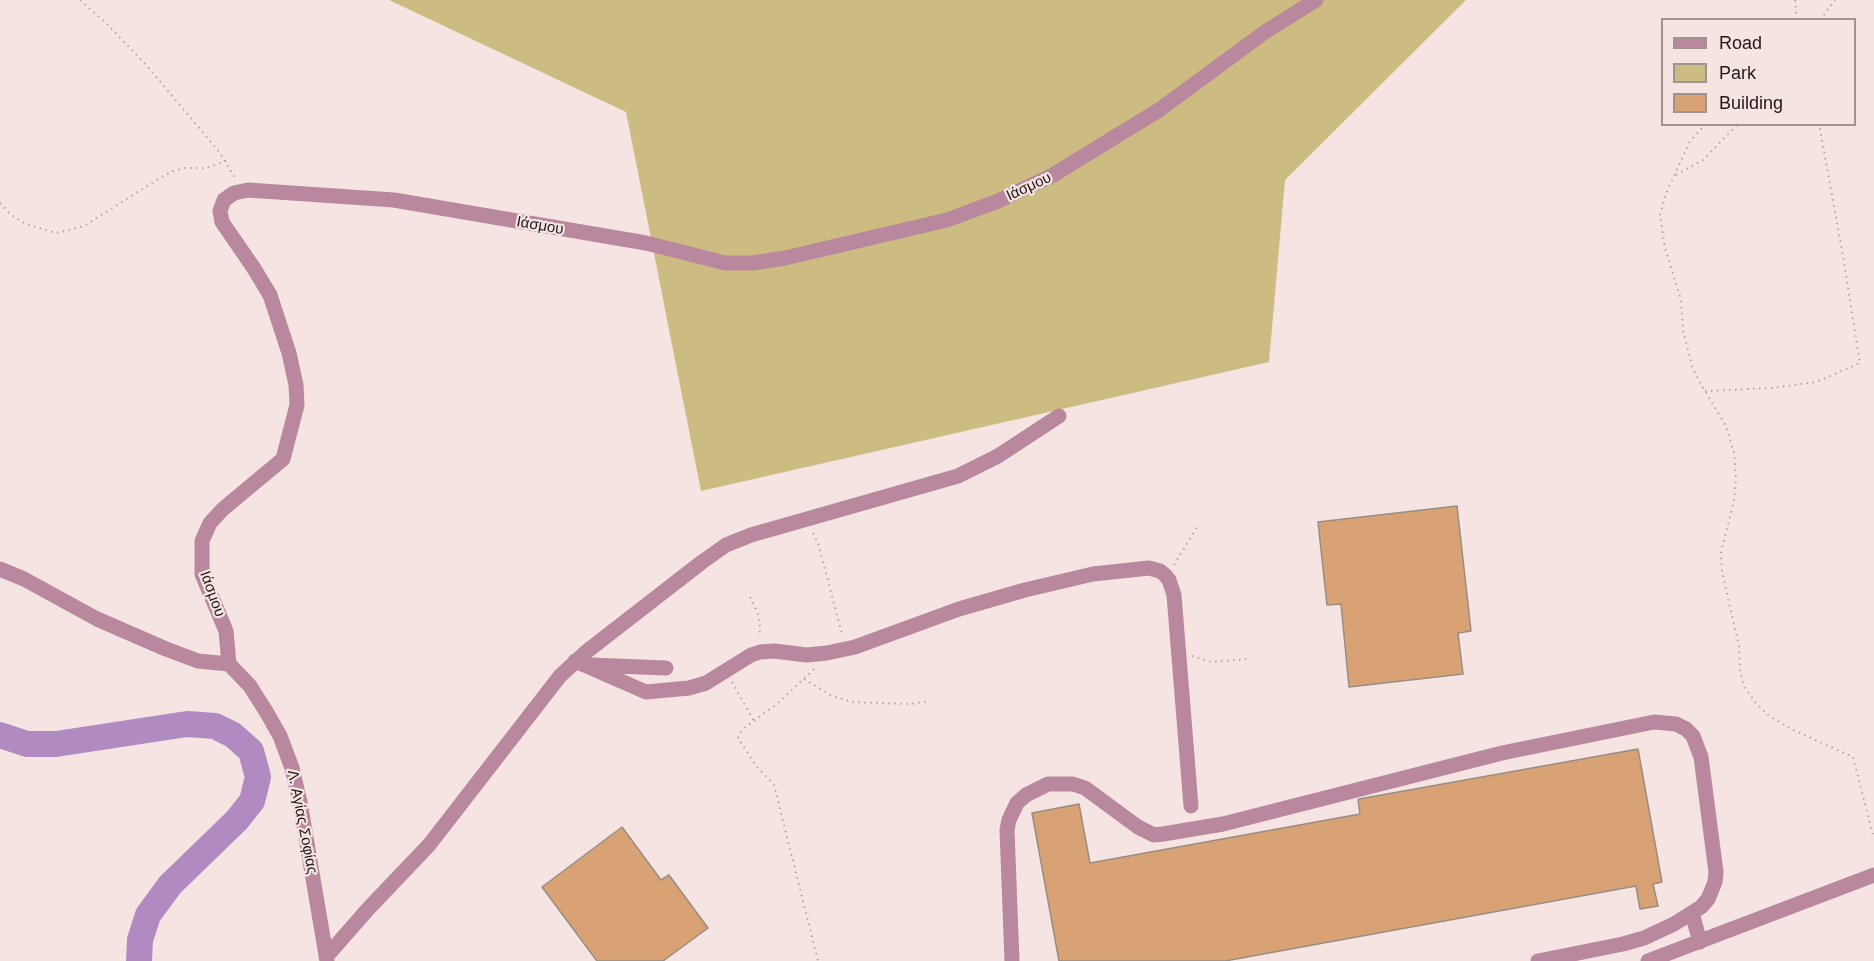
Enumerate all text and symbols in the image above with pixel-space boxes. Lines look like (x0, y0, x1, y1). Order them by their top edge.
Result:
legend (1661, 18, 1856, 126)
text: Road (1719, 33, 1762, 53)
text: Park (1719, 63, 1756, 83)
text: Building (1719, 93, 1783, 113)
street label: Ιάσμου (1004, 169, 1054, 205)
street label: Ιάσμου (515, 213, 565, 239)
street label: Ιάσμου (195, 569, 229, 619)
street label: Λ. Αγίας Σοφίας (283, 768, 321, 876)

